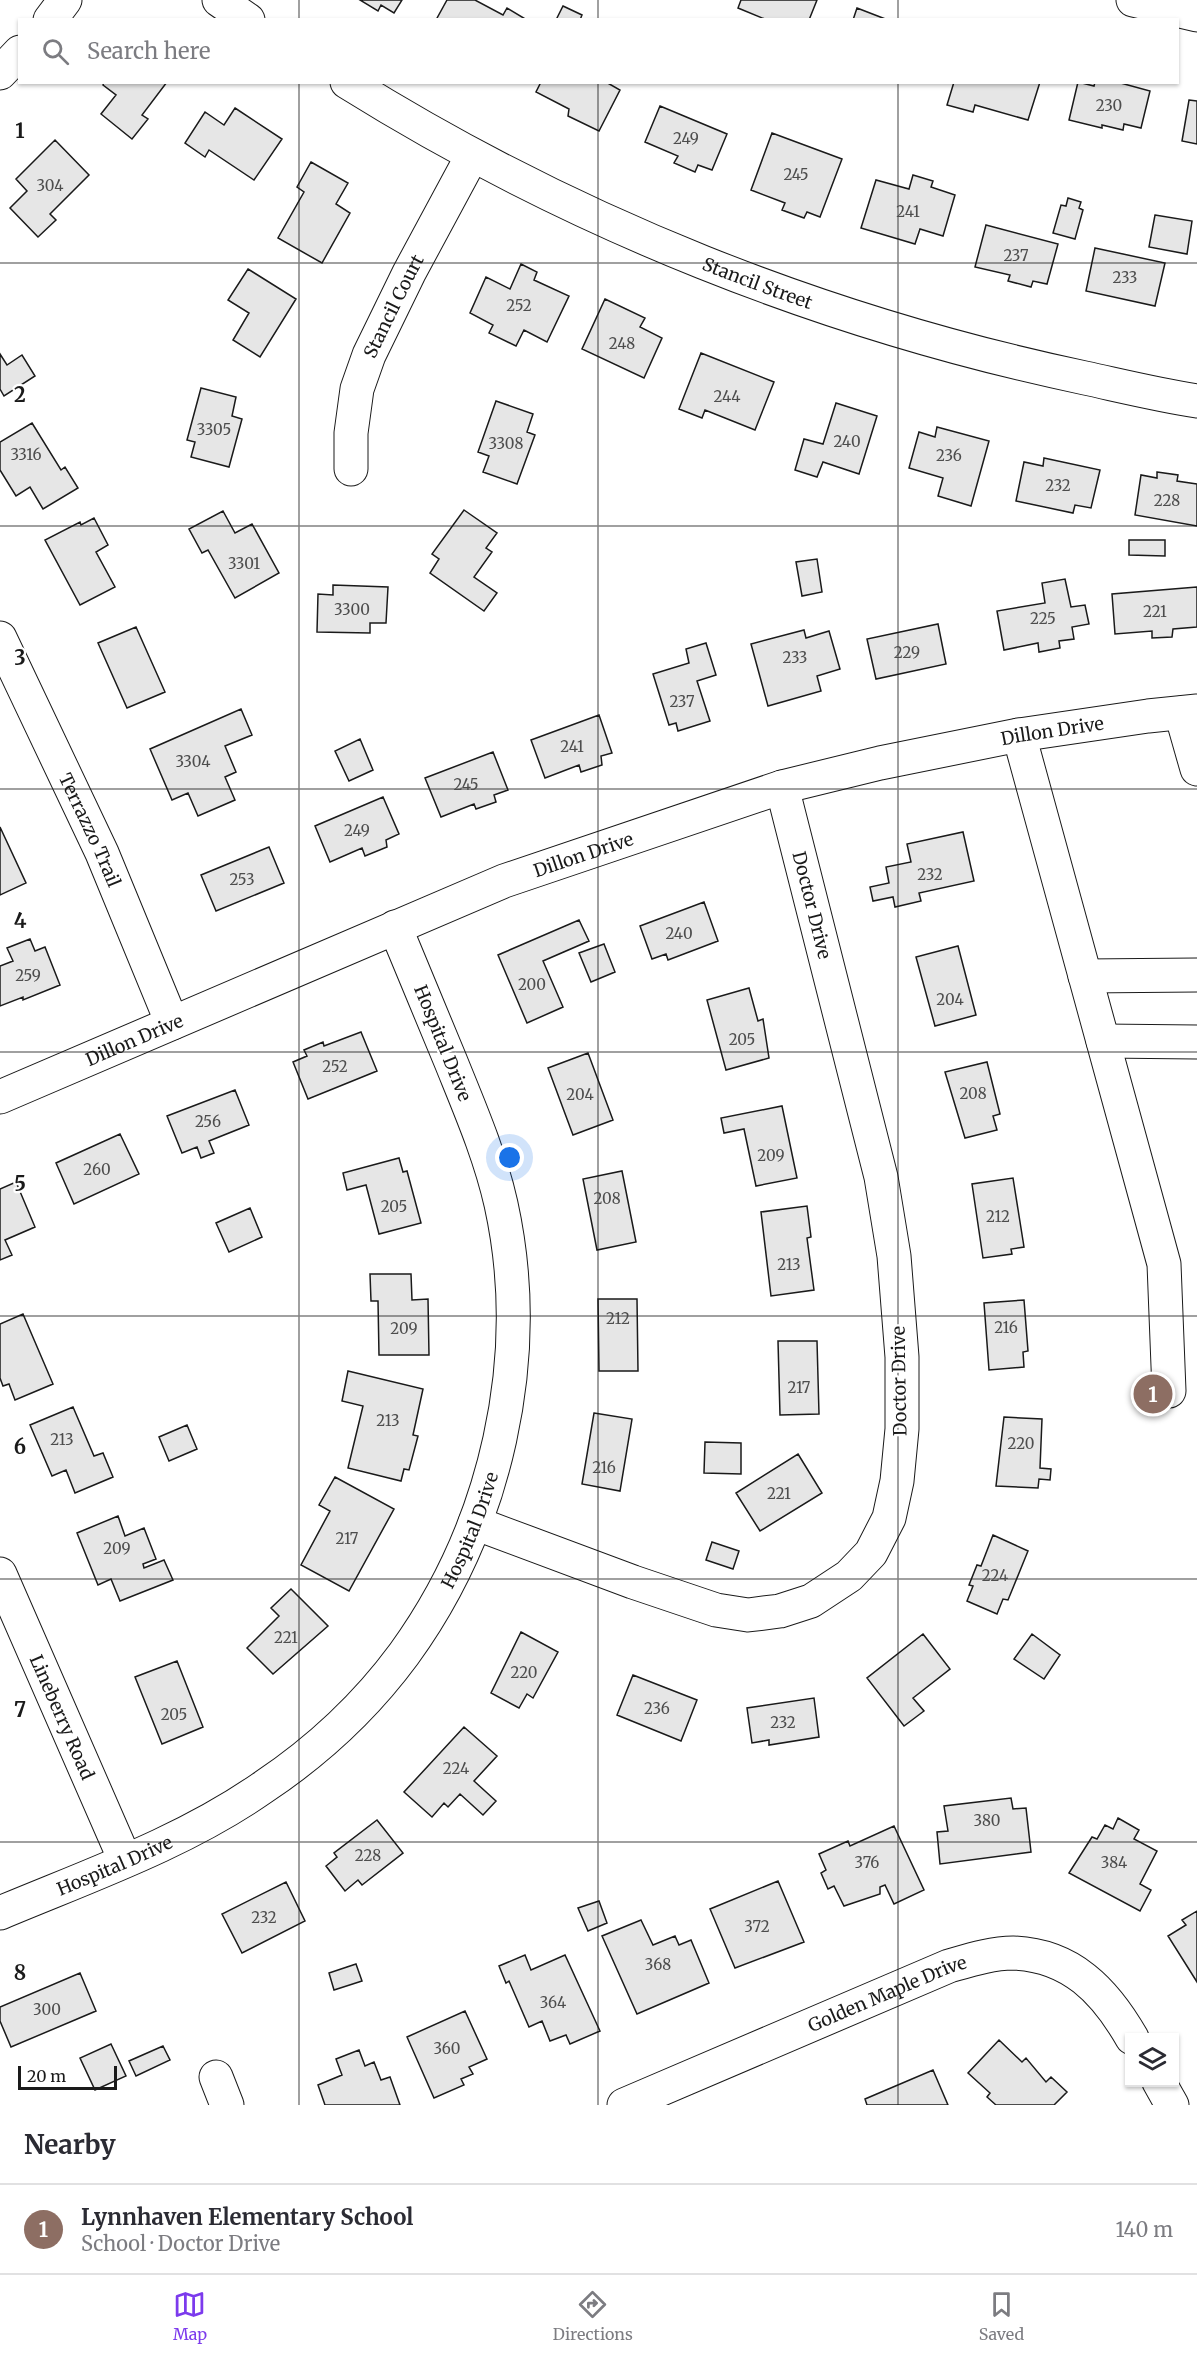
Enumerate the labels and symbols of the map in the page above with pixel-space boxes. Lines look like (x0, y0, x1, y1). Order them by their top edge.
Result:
house number: 230 (1096, 96, 1122, 115)
text: 1 (15, 118, 25, 143)
house number: 249 (673, 129, 699, 148)
house number: 245 (783, 165, 809, 184)
house number: 304 (36, 176, 64, 195)
house number: 241 (896, 202, 920, 221)
house number: 237 (1004, 246, 1029, 265)
street label: Stancil Court (358, 250, 428, 362)
street label: Stancil Street (699, 252, 816, 314)
house number: 233 (1113, 268, 1137, 287)
house number: 252 (506, 296, 532, 315)
house number: 248 (609, 334, 635, 353)
text: 2 (14, 382, 26, 407)
house number: 244 (714, 387, 740, 406)
house number: 3305 (197, 420, 231, 439)
house number: 240 (833, 432, 861, 451)
house number: 3308 (489, 434, 523, 453)
house number: 3316 (10, 445, 42, 464)
house number: 236 (936, 446, 962, 465)
house number: 232 (1045, 476, 1071, 495)
house number: 228 (1154, 491, 1180, 510)
house number: 3301 (228, 554, 260, 573)
house number: 3300 (334, 600, 370, 619)
house number: 221 (1143, 602, 1167, 621)
house number: 225 (1030, 609, 1056, 628)
house number: 229 (894, 643, 920, 662)
text: 3 (14, 645, 26, 670)
house number: 233 (783, 648, 807, 667)
house number: 237 (670, 692, 695, 711)
street label: Dillon Drive (999, 711, 1105, 750)
house number: 241 (560, 737, 584, 756)
house number: 3304 (175, 752, 211, 771)
street label: Terrazzo Trail (54, 769, 126, 891)
house number: 245 (453, 775, 479, 794)
house number: 249 (344, 821, 370, 840)
street label: Dillon Drive (530, 827, 636, 882)
street label: Doctor Drive (788, 849, 836, 961)
house number: 232 (917, 865, 943, 884)
house number: 253 (229, 870, 255, 889)
text: 4 (14, 908, 27, 933)
house number: 240 (665, 924, 693, 943)
house number: 259 (15, 966, 41, 985)
house number: 200 (518, 975, 546, 994)
street label: Hospital Drive (409, 981, 477, 1105)
house number: 204 (936, 990, 964, 1009)
street label: Dillon Drive (82, 1008, 186, 1071)
house number: 205 (729, 1030, 755, 1049)
house number: 252 (322, 1057, 348, 1076)
house number: 208 (959, 1084, 987, 1103)
house number: 204 (566, 1085, 594, 1104)
house number: 256 (195, 1112, 221, 1131)
your location (495, 1143, 524, 1172)
house number: 209 (757, 1146, 785, 1165)
house number: 260 (83, 1160, 111, 1179)
text: 5 (14, 1171, 26, 1196)
house number: 208 (593, 1189, 621, 1208)
house number: 205 (381, 1197, 407, 1216)
house number: 212 (986, 1207, 1010, 1226)
house number: 213 (777, 1255, 801, 1274)
house number: 212 (606, 1309, 630, 1328)
house number: 216 (994, 1318, 1018, 1337)
house number: 209 (390, 1319, 418, 1338)
street label: Doctor Drive (887, 1326, 911, 1436)
pin: 1 (1134, 1372, 1172, 1416)
house number: 217 (788, 1378, 811, 1397)
house number: 213 (376, 1411, 400, 1430)
house number: 213 (50, 1430, 74, 1449)
text: 6 (14, 1434, 26, 1459)
house number: 220 (1008, 1434, 1034, 1453)
house number: 216 (592, 1458, 616, 1477)
street label: Hospital Drive (436, 1469, 503, 1592)
house number: 221 (767, 1484, 791, 1503)
house number: 217 (336, 1529, 359, 1548)
house number: 209 (103, 1539, 131, 1558)
house number: 224 (982, 1566, 1008, 1585)
house number: 221 (274, 1628, 298, 1647)
street label: Lineberry Road (25, 1651, 100, 1783)
house number: 220 (511, 1663, 537, 1682)
text: 7 (14, 1697, 26, 1722)
house number: 236 (644, 1699, 670, 1718)
house number: 205 (161, 1705, 187, 1724)
house number: 232 (770, 1713, 796, 1732)
house number: 224 (443, 1759, 469, 1778)
house number: 380 (973, 1811, 1001, 1830)
street label: Hospital Drive (53, 1830, 176, 1900)
house number: 228 (355, 1846, 381, 1865)
house number: 376 (855, 1853, 879, 1872)
house number: 384 (1101, 1853, 1127, 1872)
house number: 232 (251, 1908, 277, 1927)
house number: 372 (744, 1917, 770, 1936)
street label: Golden Maple Drive (804, 1950, 969, 2037)
house number: 368 (645, 1955, 671, 1974)
text: 8 (14, 1960, 26, 1985)
house number: 364 (540, 1993, 566, 2012)
house number: 300 (33, 2000, 61, 2019)
house number: 360 (433, 2039, 461, 2058)
scale bar (18, 2063, 117, 2090)

